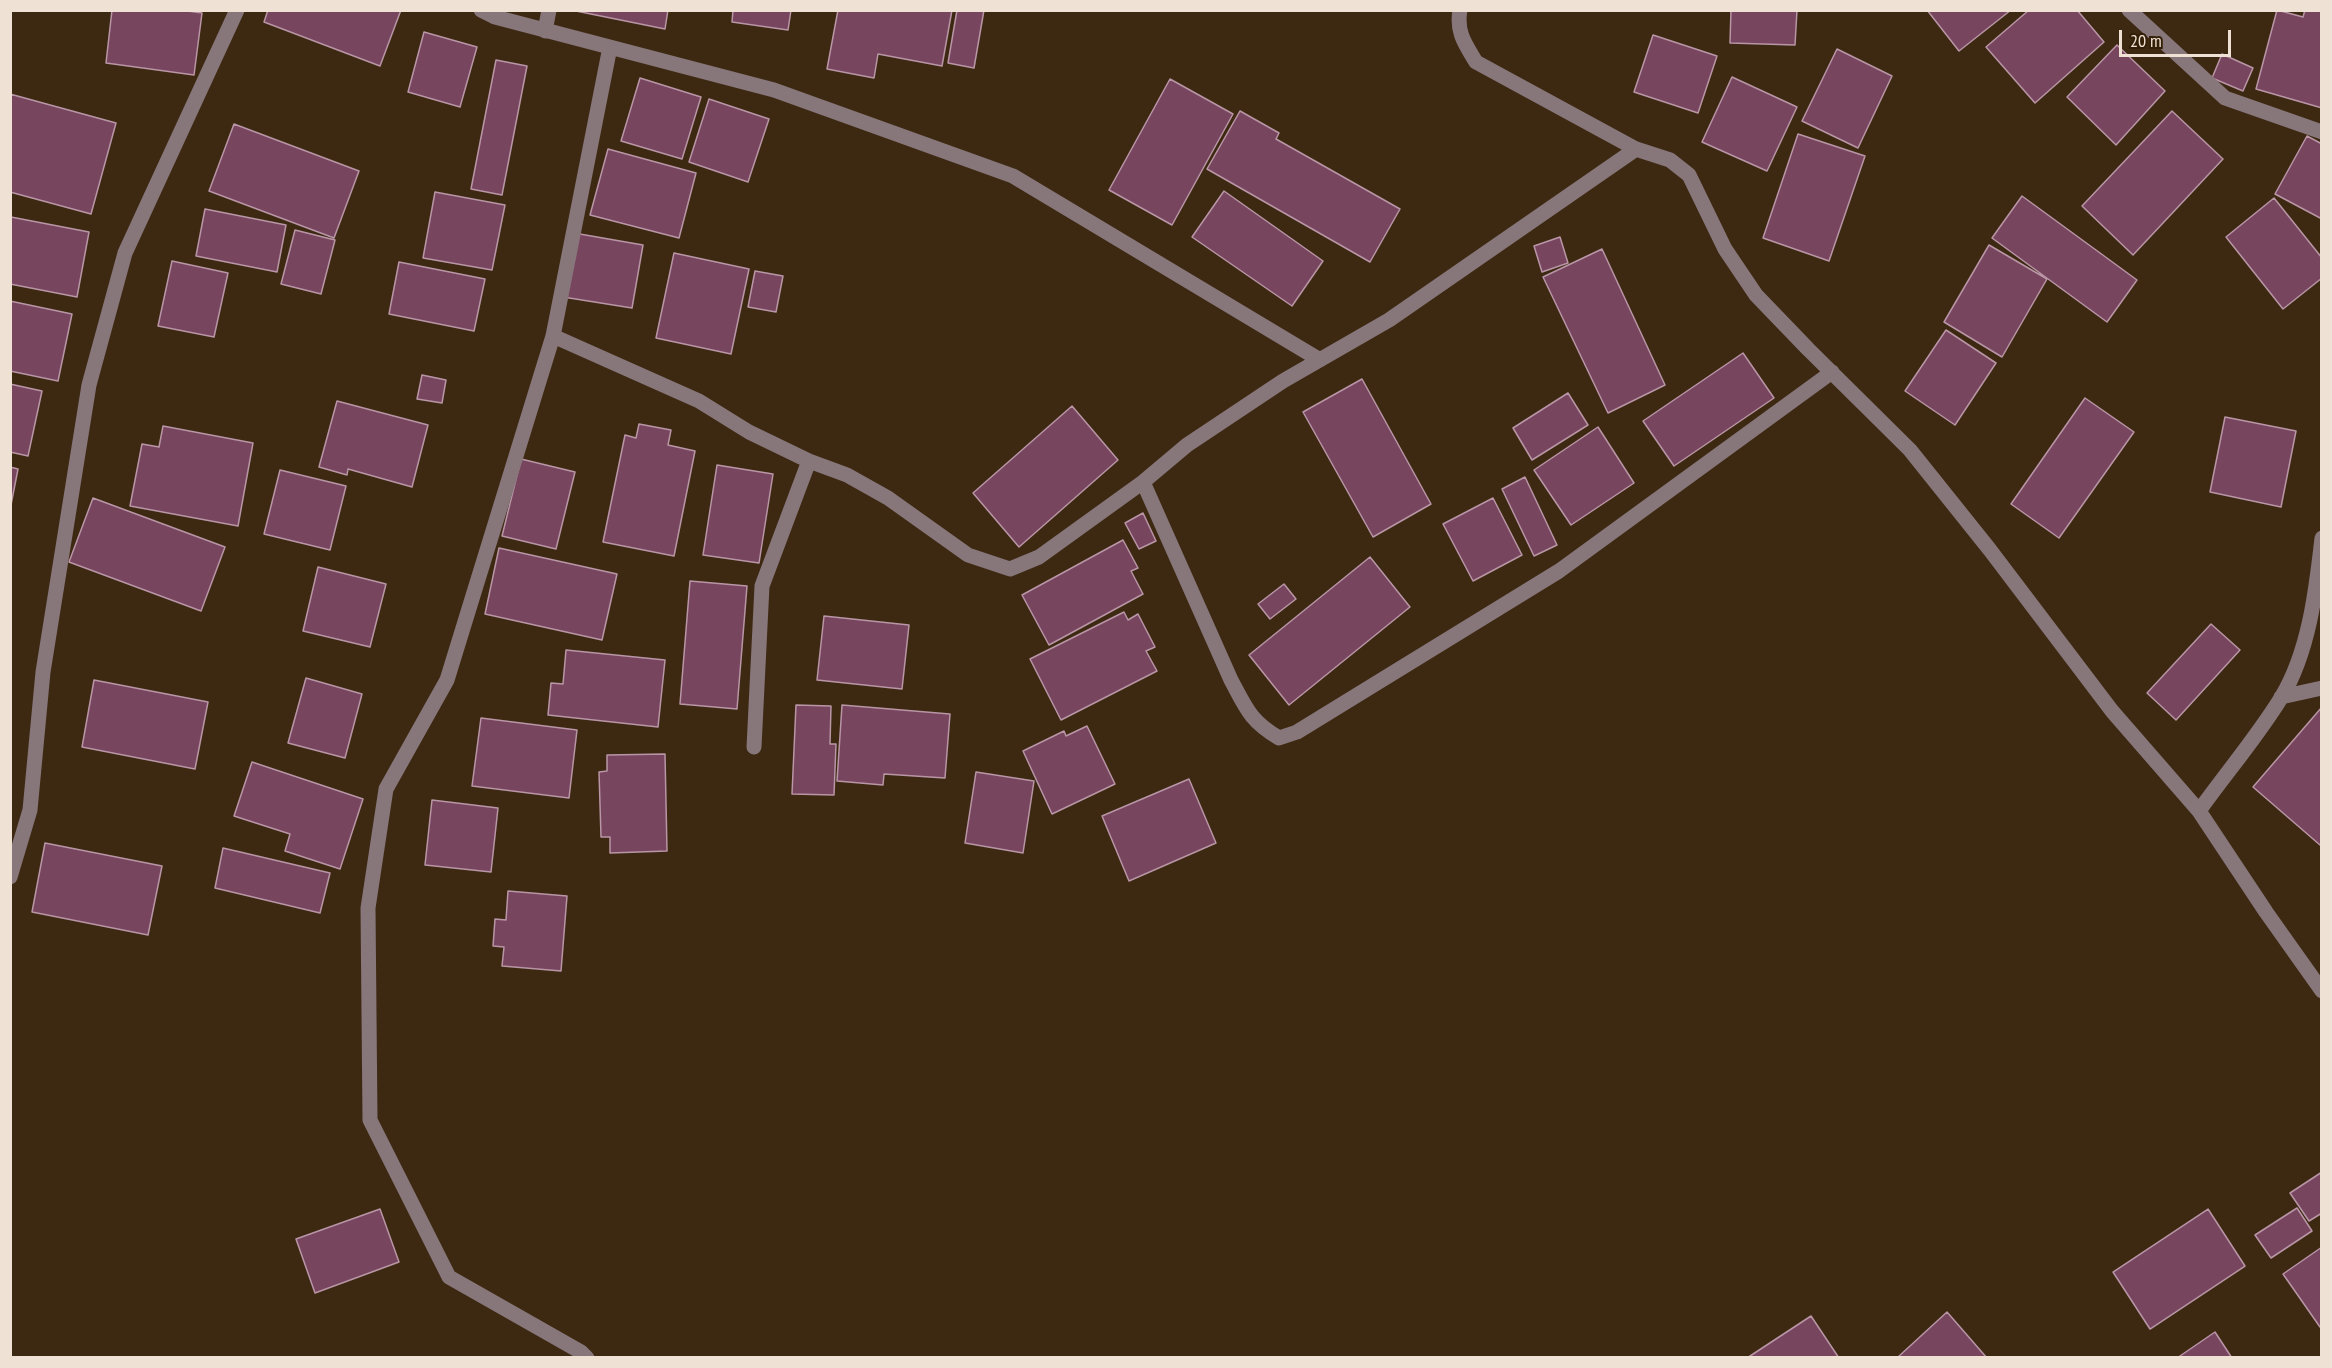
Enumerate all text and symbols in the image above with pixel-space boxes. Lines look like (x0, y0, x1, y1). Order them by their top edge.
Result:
scale bar (2122, 18, 2234, 56)
text: 20 m (2130, 29, 2162, 52)

